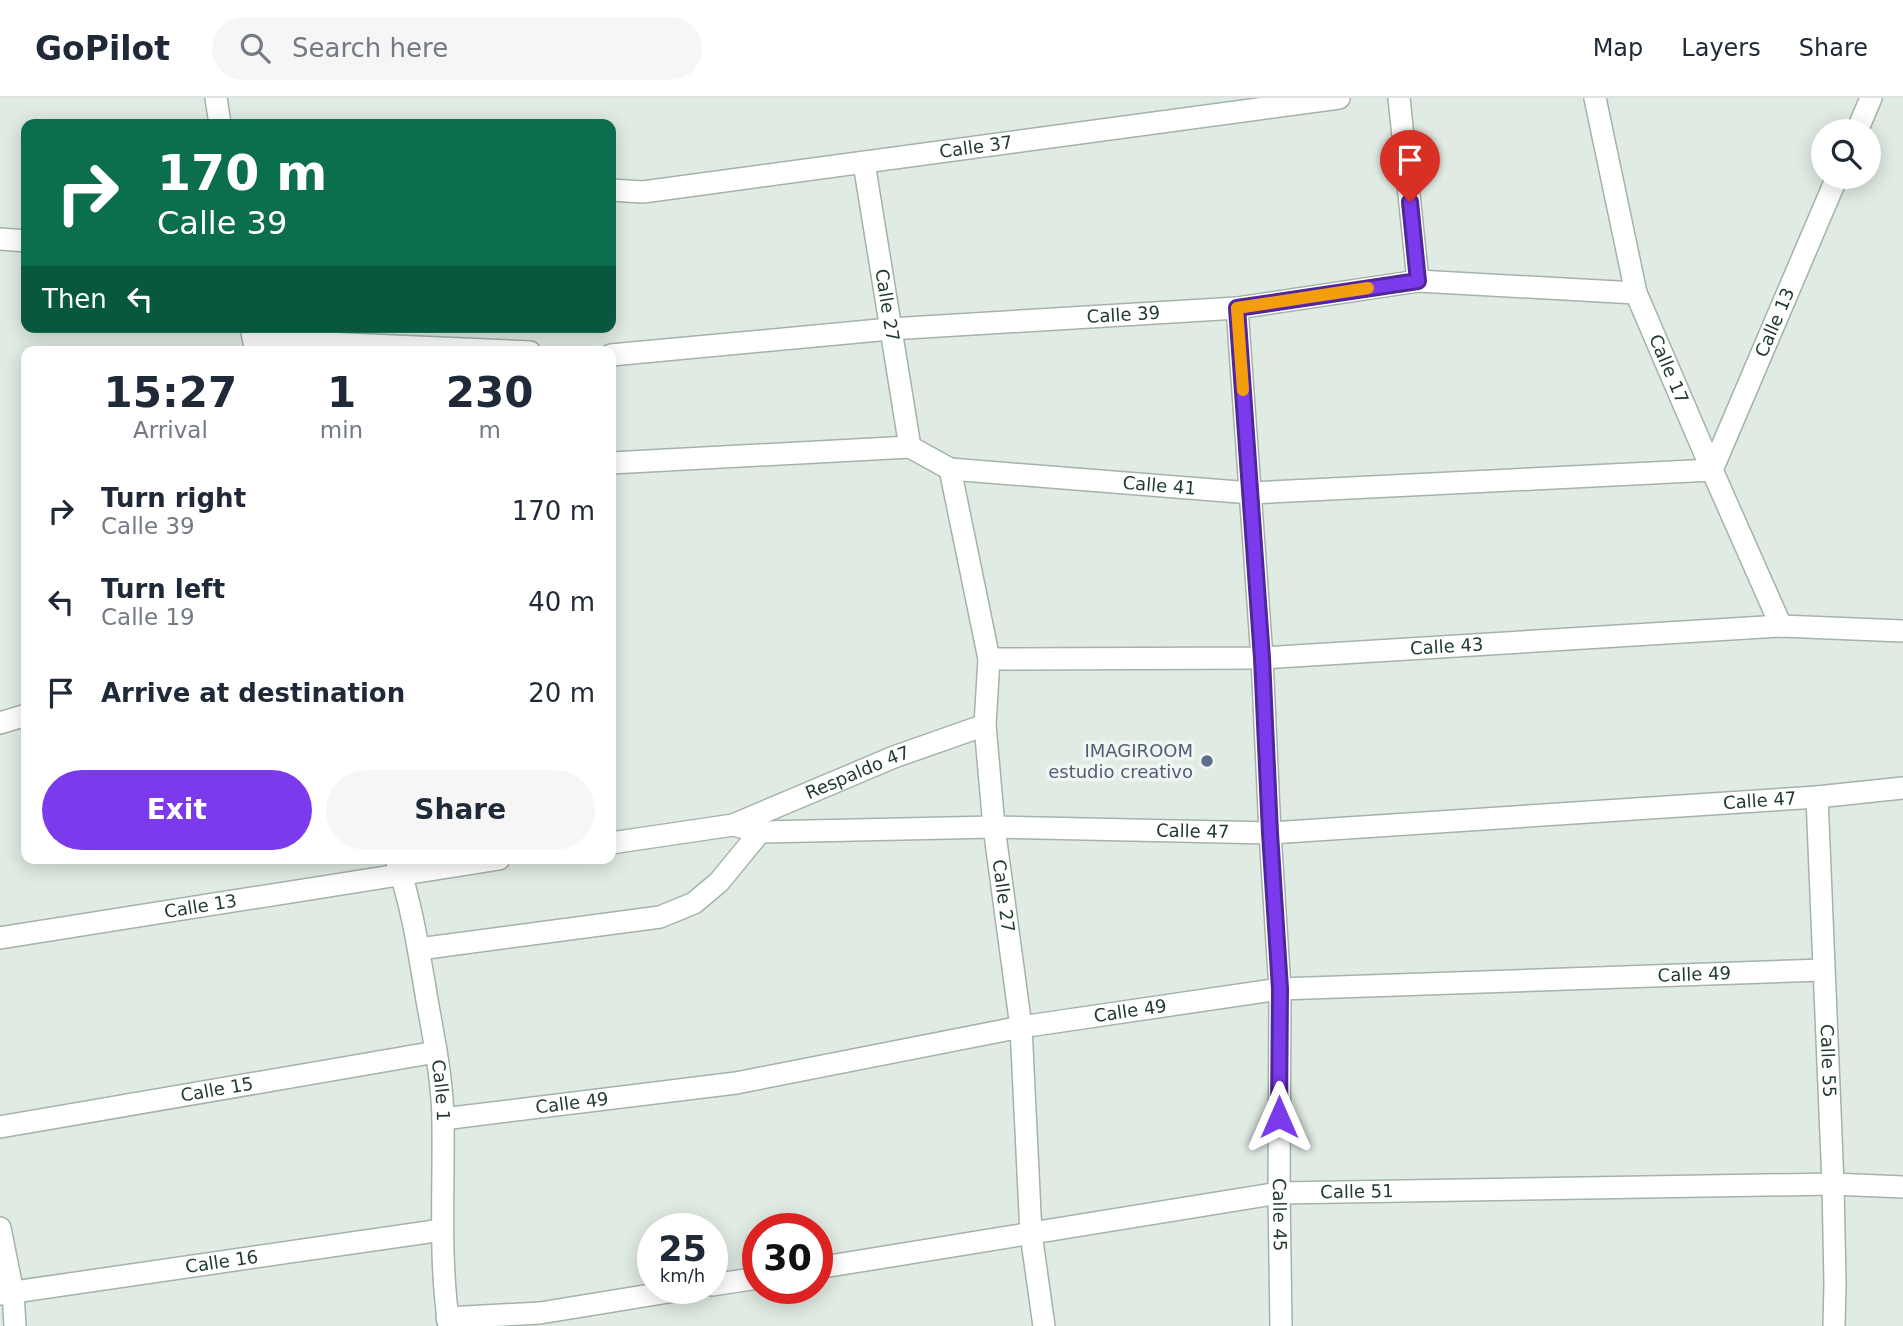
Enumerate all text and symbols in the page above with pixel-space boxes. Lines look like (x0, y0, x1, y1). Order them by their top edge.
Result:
search box (212, 17, 702, 80)
text: GoPilot (35, 29, 170, 68)
icon: search (236, 29, 274, 67)
text: Search here (292, 33, 448, 63)
text: Map (1593, 34, 1643, 62)
text: Layers (1681, 34, 1761, 62)
text: Share (1799, 34, 1868, 62)
map controls (1811, 119, 1881, 189)
button: search (1811, 119, 1881, 189)
pin (1380, 130, 1440, 202)
street label: Calle 37 (938, 131, 1014, 162)
icon: arrive (1391, 141, 1429, 179)
text: 170 m (157, 145, 327, 202)
icon: right (42, 147, 133, 238)
text: Calle 39 (157, 204, 287, 242)
street label: Calle 27 (871, 267, 904, 343)
icon: left (121, 280, 159, 318)
text: Then (42, 284, 107, 314)
street label: Calle 13 (1750, 284, 1799, 360)
street label: Calle 39 (1086, 302, 1161, 327)
street label: Calle 17 (1645, 331, 1693, 407)
text: 15:27 (104, 368, 237, 417)
text: 1 (327, 368, 356, 417)
text: 230 (446, 368, 533, 417)
text: Arrival (133, 417, 208, 443)
text: min (320, 417, 363, 443)
text: m (478, 417, 501, 443)
street label: Calle 41 (1122, 472, 1197, 499)
text: Turn right (101, 483, 246, 513)
icon: right (42, 492, 80, 530)
text: 170 m (512, 496, 595, 526)
text: Calle 39 (101, 513, 195, 539)
text: Turn left (101, 574, 225, 604)
icon: left (42, 583, 80, 621)
text: 40 m (528, 587, 595, 617)
text: Calle 19 (101, 604, 195, 630)
street label: Calle 43 (1409, 633, 1484, 659)
icon: arrive (42, 674, 80, 712)
text: Arrive at destination (101, 678, 405, 708)
text: 20 m (528, 678, 595, 708)
place label: IMAGIROOM estudio creativo (1048, 740, 1193, 782)
street label: Respaldo 47 (802, 741, 912, 803)
marker: IMAGIROOM estudio creativo (1199, 753, 1215, 769)
button: Exit (42, 770, 312, 850)
button: Share (326, 770, 595, 850)
street label: Calle 47 (1722, 787, 1797, 813)
street label: Calle 47 (1156, 820, 1230, 842)
street label: Calle 27 (988, 858, 1019, 934)
street label: Calle 13 (163, 890, 238, 922)
street label: Calle 49 (1657, 962, 1731, 986)
street label: Calle 49 (1092, 995, 1168, 1026)
street label: Calle 55 (1816, 1024, 1840, 1098)
street label: Calle 1 (428, 1058, 454, 1121)
street label: Calle 15 (179, 1073, 255, 1106)
position arrow (1242, 1080, 1316, 1154)
street label: Calle 49 (534, 1088, 610, 1118)
street label: Calle 45 (1269, 1178, 1291, 1251)
street label: Calle 51 (1320, 1180, 1394, 1202)
speed limit sign: 30 (742, 1213, 833, 1304)
text: 25 (658, 1229, 707, 1269)
street label: Calle 16 (184, 1246, 259, 1277)
text: km/h (660, 1265, 705, 1286)

